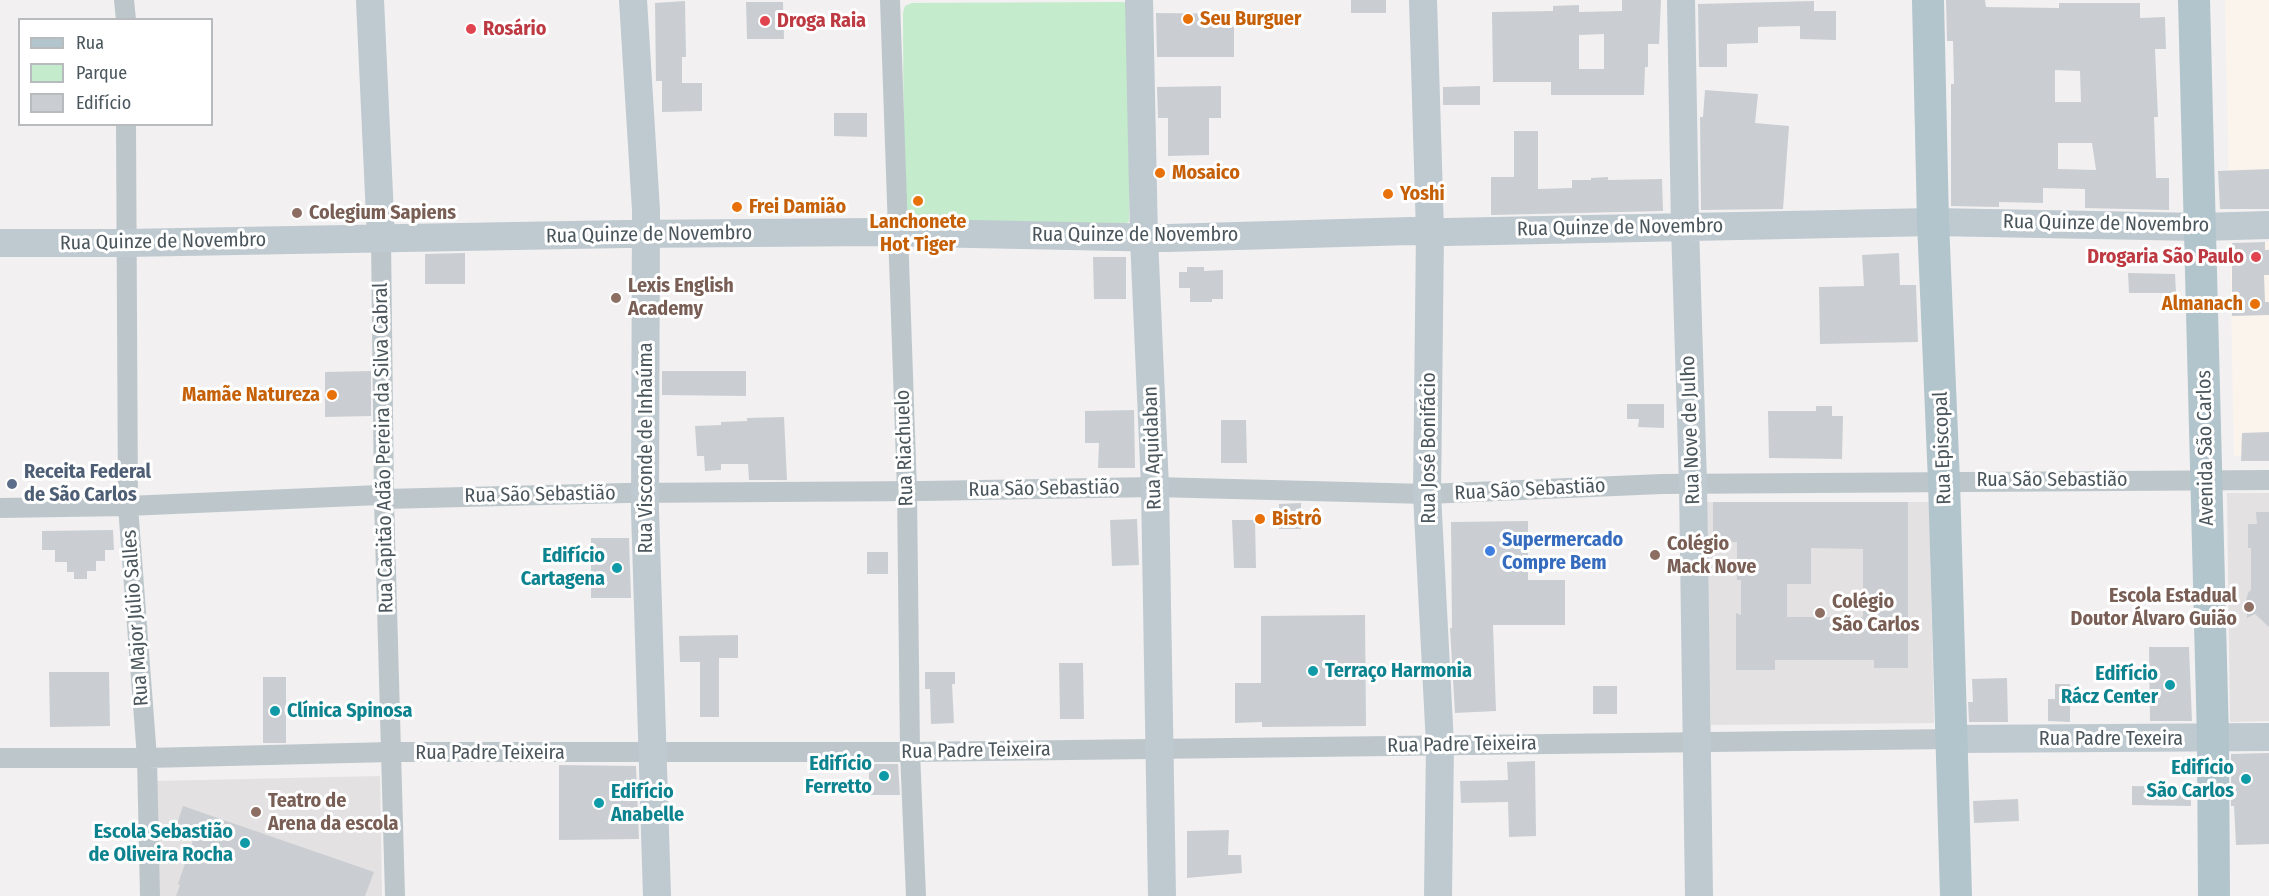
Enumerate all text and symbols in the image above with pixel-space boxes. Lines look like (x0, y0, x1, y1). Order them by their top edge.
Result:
place label: Seu Burguer (1200, 7, 1301, 31)
place label: Droga Raia (777, 9, 866, 33)
marker: Seu Burguer (1181, 12, 1195, 26)
marker: Droga Raia (758, 14, 772, 28)
place label: Rosário (483, 17, 546, 41)
legend (18, 18, 213, 126)
marker: Rosário (464, 22, 478, 36)
text: Rua (76, 32, 104, 54)
text: Parque (76, 62, 127, 84)
text: Edifício (76, 92, 131, 114)
place label: Mosaico (1172, 161, 1240, 185)
marker: Mosaico (1153, 166, 1167, 180)
place label: Yoshi (1400, 182, 1445, 206)
marker: Yoshi (1381, 187, 1395, 201)
marker: Lanchonete Hot Tiger (911, 194, 925, 208)
place label: Frei Damião (749, 195, 846, 219)
marker: Frei Damião (730, 200, 744, 214)
place label: Colegium Sapiens (309, 201, 456, 225)
marker: Colegium Sapiens (290, 206, 304, 220)
place label: Lanchonete Hot Tiger (870, 210, 966, 257)
street label: Rua Quinze de Novembro (2003, 210, 2209, 238)
street label: Rua Quinze de Novembro (1517, 214, 1723, 242)
street label: Rua Quinze de Novembro (546, 221, 752, 249)
street label: Rua Quinze de Novembro (1032, 223, 1238, 247)
street label: Rua Quinze de Novembro (60, 228, 266, 256)
place label: Drogaria São Paulo (2087, 245, 2244, 269)
marker: Drogaria São Paulo (2249, 250, 2263, 264)
place label: Lexis English Academy (628, 274, 734, 321)
street label: Rua Capitão Adão Pereira da Silva Cabral (369, 282, 399, 614)
marker: Lexis English Academy (609, 291, 623, 305)
place label: Almanach (2162, 292, 2243, 316)
marker: Almanach (2248, 297, 2262, 311)
street label: Rua Visconde de Inhaúma (634, 342, 658, 554)
street label: Rua Nove de Julho (1676, 355, 1706, 505)
street label: Avenida São Carlos (2193, 370, 2219, 526)
street label: Rua José Bonifácio (1417, 372, 1441, 524)
place label: Mamãe Natureza (182, 383, 320, 407)
street label: Rua Aquidaban (1139, 386, 1167, 510)
marker: Mamãe Natureza (325, 388, 339, 402)
street label: Rua Riachuelo (891, 389, 919, 507)
street label: Rua Episcopal (1929, 391, 1957, 505)
place label: Receita Federal de São Carlos (24, 460, 151, 507)
street label: Rua São Sebastião (1976, 468, 2128, 492)
street label: Rua São Sebastião (1454, 474, 1606, 506)
street label: Rua São Sebastião (968, 476, 1120, 502)
marker: Receita Federal de São Carlos (5, 477, 19, 491)
street label: Rua São Sebastião (464, 482, 616, 508)
place label: Bistrô (1272, 507, 1322, 531)
marker: Bistrô (1253, 512, 1267, 526)
place label: Supermercado Compre Bem (1502, 528, 1623, 575)
street label: Rua Major Júlio Salles (118, 529, 154, 707)
place label: Colégio Mack Nove (1667, 532, 1756, 579)
place label: Edifício Cartagena (521, 544, 605, 591)
marker: Supermercado Compre Bem (1483, 544, 1497, 558)
marker: Colégio Mack Nove (1648, 548, 1662, 562)
marker: Edifício Cartagena (610, 561, 624, 575)
place label: Escola Estadual Doutor Álvaro Guião (2071, 584, 2237, 631)
place label: Colégio São Carlos (1832, 590, 1919, 637)
marker: Escola Estadual Doutor Álvaro Guião (2242, 600, 2256, 614)
marker: Colégio São Carlos (1813, 606, 1827, 620)
place label: Terraço Harmonia (1325, 659, 1472, 683)
place label: Edifício Rácz Center (2061, 662, 2158, 709)
marker: Terraço Harmonia (1306, 664, 1320, 678)
marker: Edifício Rácz Center (2163, 678, 2177, 692)
place label: Clínica Spinosa (287, 699, 412, 723)
marker: Clínica Spinosa (268, 704, 282, 718)
street label: Rua Padre Texeira (2039, 727, 2183, 751)
street label: Rua Padre Teixeira (1387, 732, 1537, 758)
street label: Rua Padre Teixeira (901, 738, 1051, 764)
street label: Rua Padre Teixeira (415, 741, 565, 765)
place label: Edifício Ferretto (805, 752, 872, 799)
place label: Edifício São Carlos (2147, 756, 2234, 803)
marker: Edifício Ferretto (877, 769, 891, 783)
marker: Edifício São Carlos (2239, 772, 2253, 786)
place label: Edifício Anabelle (611, 780, 684, 827)
place label: Teatro de Arena da escola (268, 789, 399, 836)
marker: Edifício Anabelle (592, 796, 606, 810)
marker: Teatro de Arena da escola (249, 805, 263, 819)
place label: Escola Sebastião de Oliveira Rocha (88, 820, 233, 867)
marker: Escola Sebastião de Oliveira Rocha (238, 836, 252, 850)

